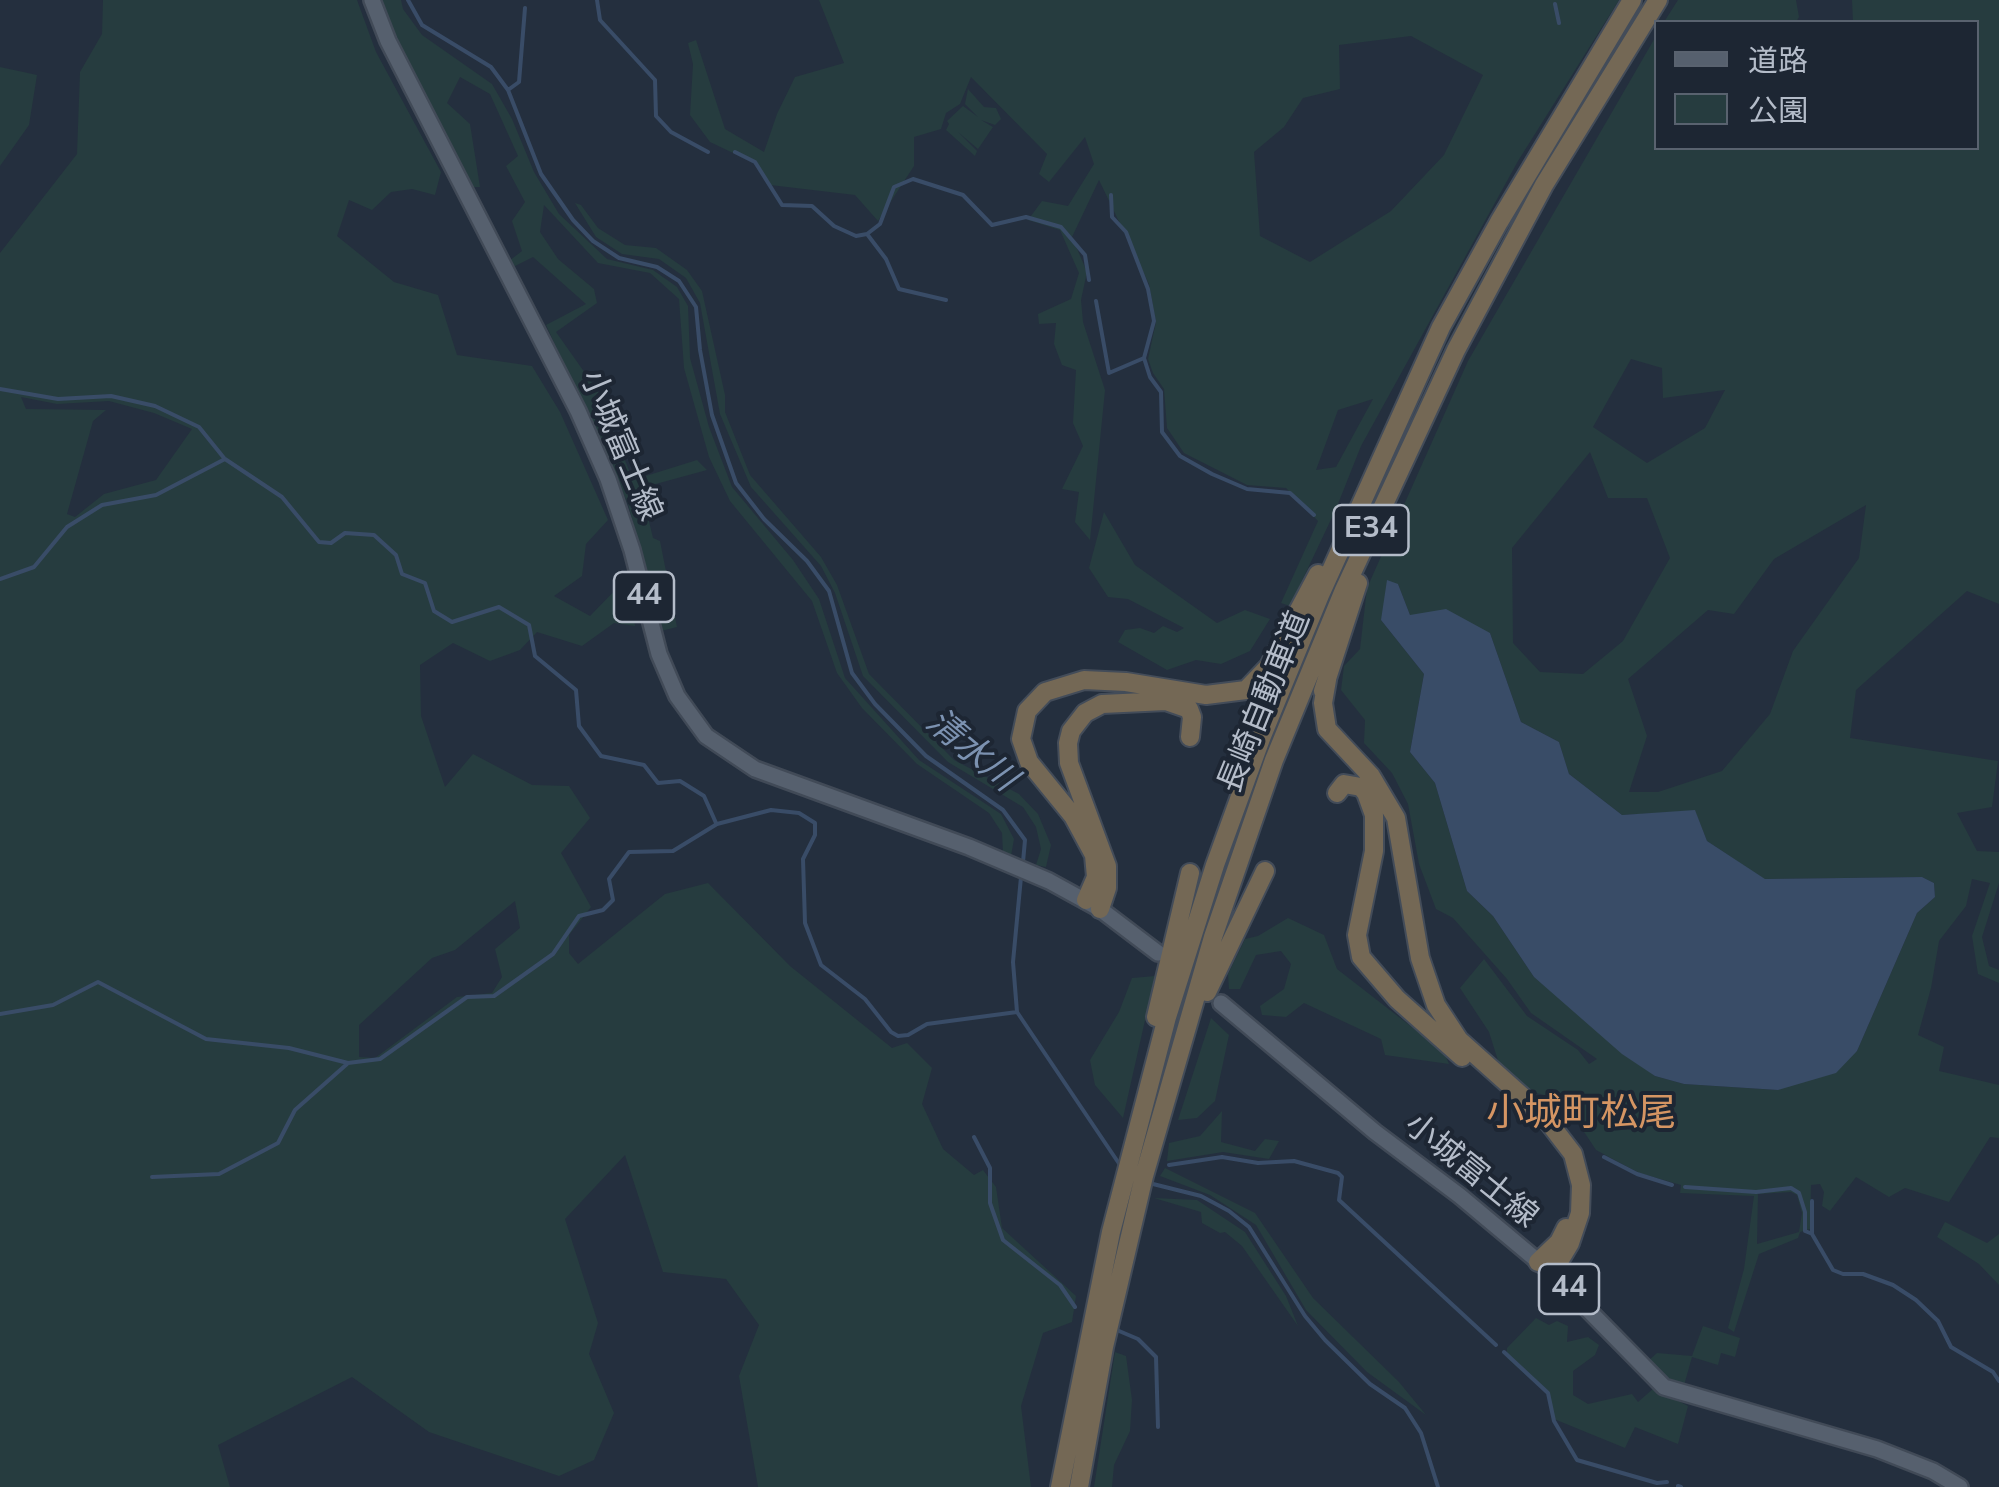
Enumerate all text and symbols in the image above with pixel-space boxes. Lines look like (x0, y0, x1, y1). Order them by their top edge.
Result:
legend (1654, 20, 1979, 150)
text: 道路 (1748, 41, 1808, 82)
text: 公園 (1748, 91, 1808, 132)
street label: 小城富士線 (570, 365, 668, 527)
road number: E34 (1334, 505, 1408, 555)
road number: 44 (614, 572, 674, 622)
street label: 長崎自動車道 (1212, 607, 1320, 799)
water label: 清水川 (916, 702, 1024, 802)
district label: 小城町松尾 (1486, 1093, 1676, 1139)
street label: 小城富士線 (1396, 1107, 1544, 1237)
road number: 44 (1539, 1264, 1599, 1314)

